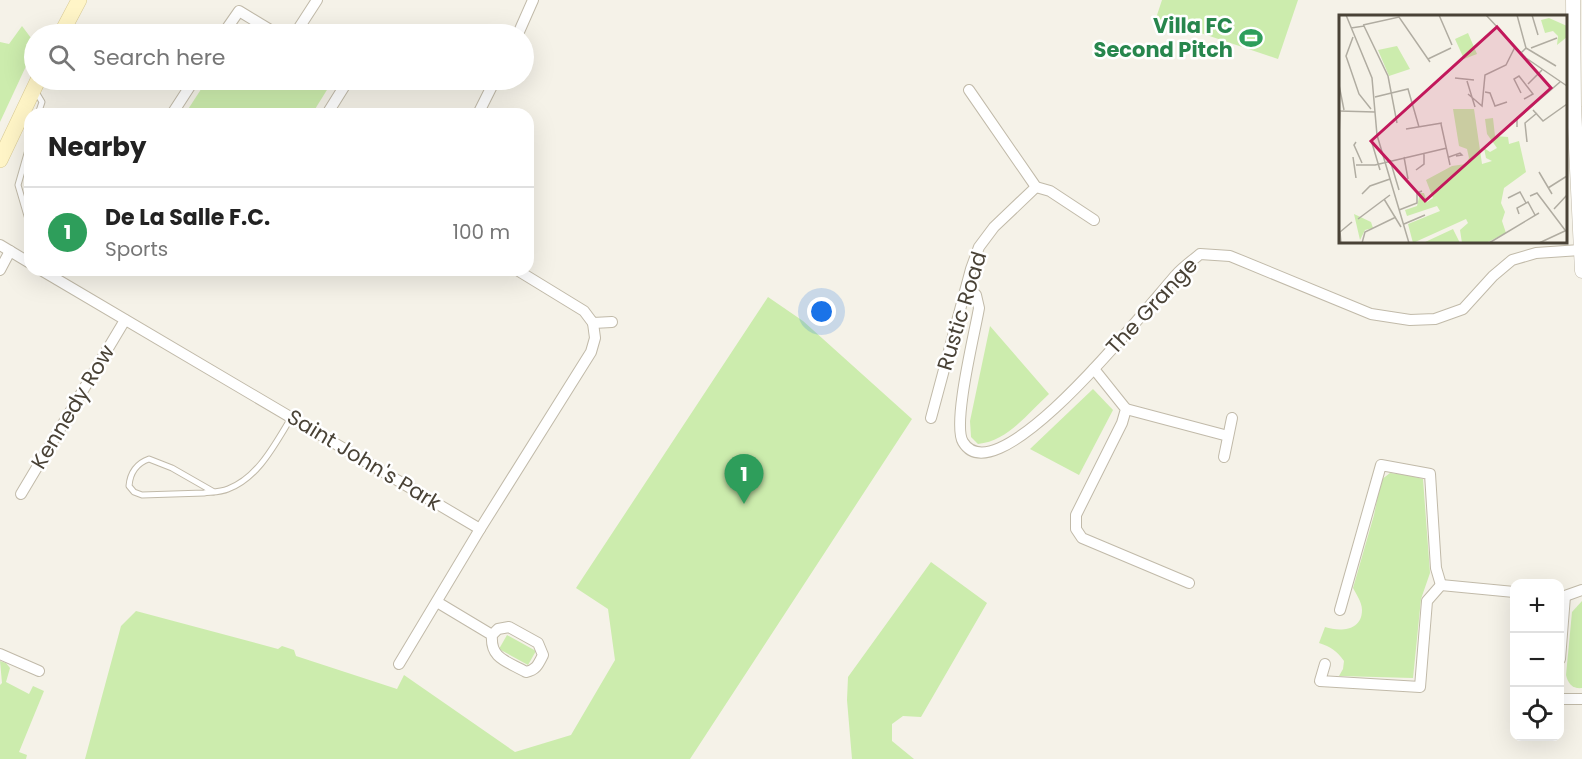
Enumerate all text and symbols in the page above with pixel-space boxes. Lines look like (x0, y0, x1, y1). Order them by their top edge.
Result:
place label: Villa FC Second Pitch (1094, 11, 1233, 64)
inset map (1339, 15, 1567, 243)
search box (24, 24, 534, 90)
sports icon: Villa FC Second Pitch (1238, 25, 1264, 51)
icon: search (45, 41, 78, 74)
text: Search here (93, 42, 226, 73)
text: Nearby (48, 129, 146, 165)
text: De La Salle F.C. (105, 202, 270, 233)
text: 1 (64, 218, 71, 246)
text: 100 m (453, 218, 510, 246)
text: Sports (105, 235, 168, 263)
street label: Rustic Road (930, 248, 993, 374)
street label: The Grange (1099, 251, 1204, 360)
your location (807, 297, 836, 326)
street label: Kennedy Row (24, 339, 121, 474)
street label: Saint John's Park (282, 402, 447, 517)
pin: 1 (724, 454, 764, 504)
map controls (1510, 579, 1564, 741)
button: + (1510, 579, 1564, 633)
button: − (1510, 633, 1564, 687)
button: locate (1510, 687, 1564, 741)

